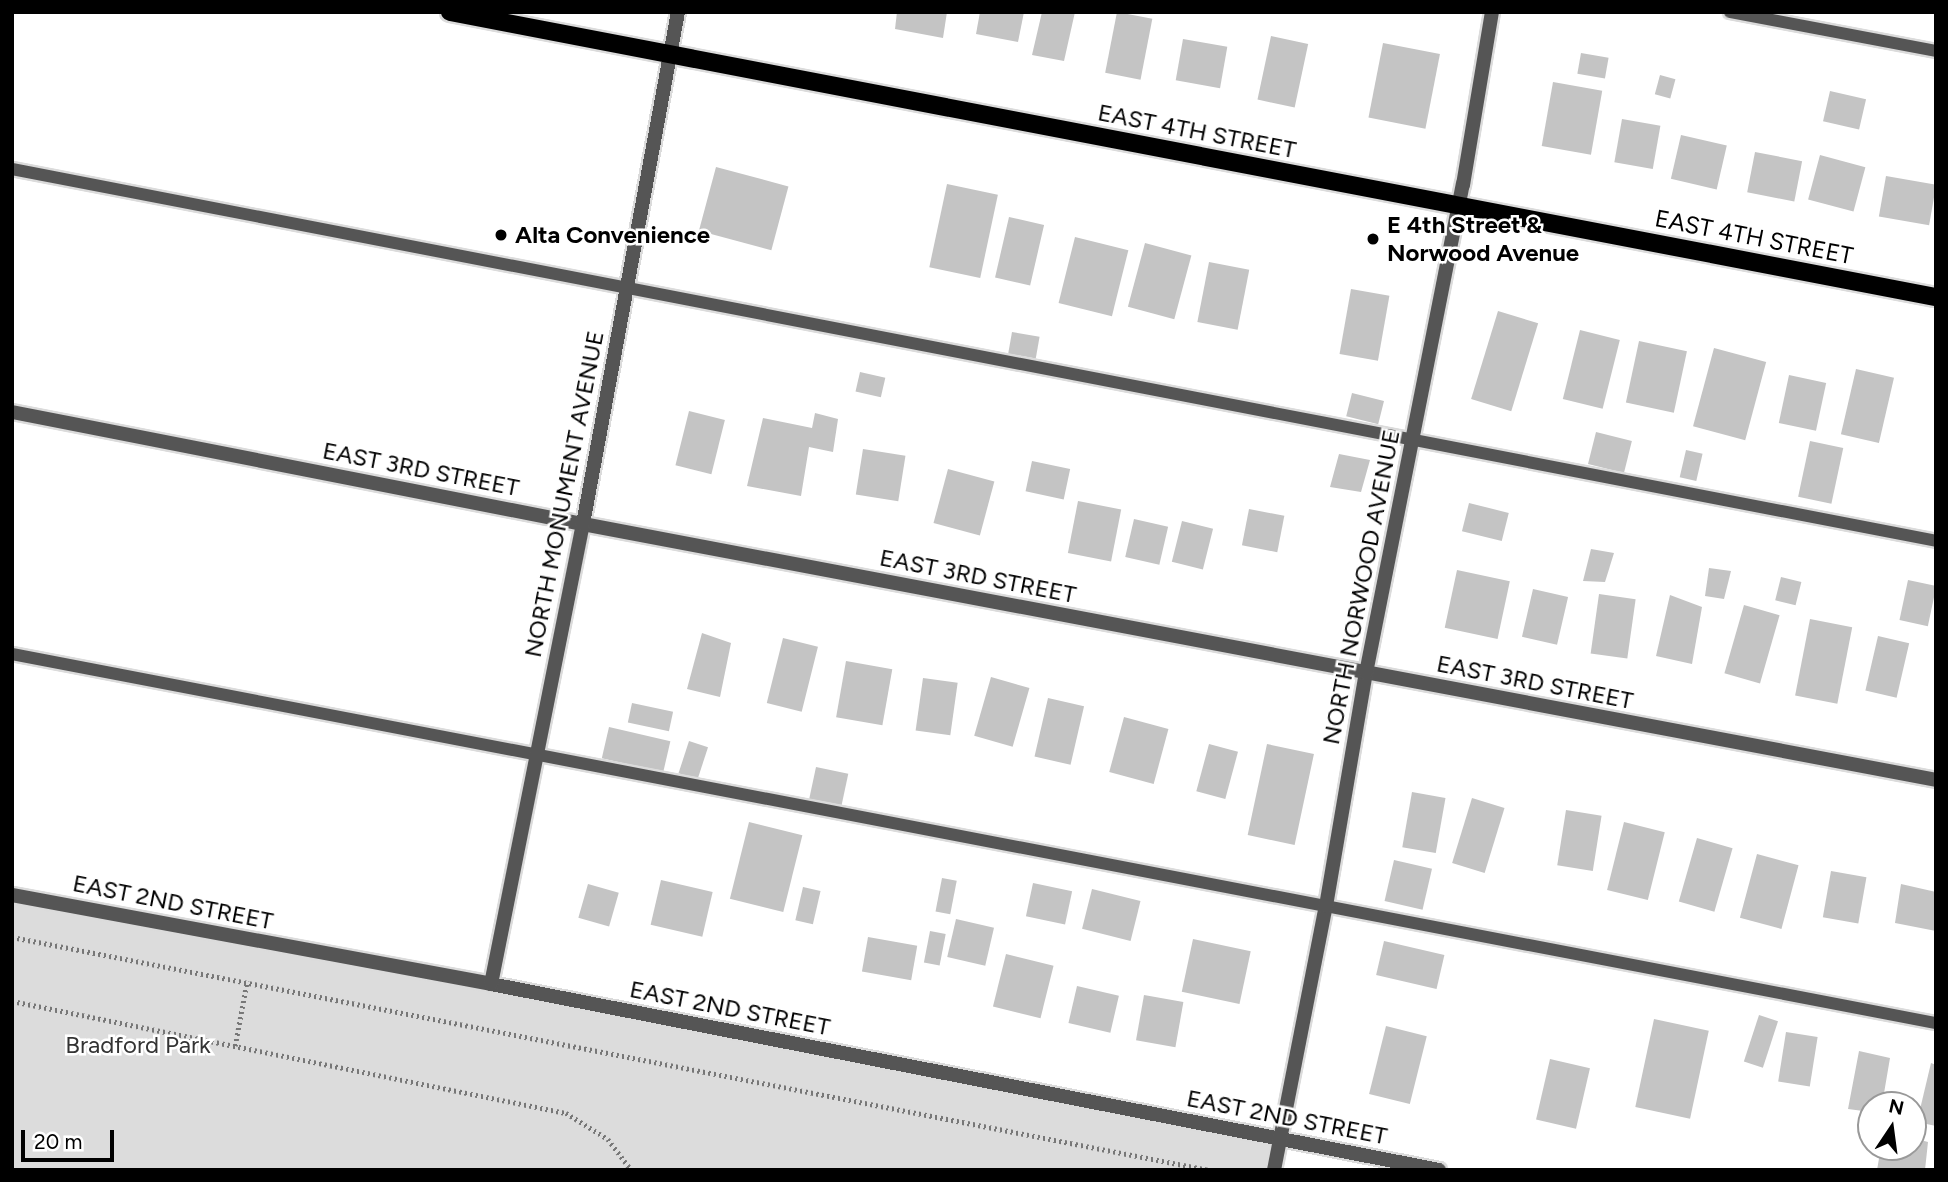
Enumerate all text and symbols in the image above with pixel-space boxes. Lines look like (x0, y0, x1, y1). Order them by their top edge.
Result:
street label: EAST 4TH STREET (1096, 98, 1298, 164)
street label: EAST 4TH STREET (1653, 204, 1855, 270)
place label: E 4th Street & Norwood Avenue (1387, 211, 1579, 267)
place label: Alta Convenience (515, 221, 710, 249)
marker: Alta Convenience (493, 227, 509, 243)
marker: E 4th Street & Norwood Avenue (1365, 231, 1381, 247)
street label: NORTH MONUMENT AVENUE (518, 328, 610, 660)
street label: NORTH NORWOOD AVENUE (1316, 427, 1406, 747)
street label: EAST 3RD STREET (320, 436, 522, 502)
street label: EAST 3RD STREET (877, 543, 1079, 609)
street label: EAST 3RD STREET (1434, 649, 1636, 715)
street label: EAST 2ND STREET (70, 868, 276, 936)
street label: EAST 2ND STREET (627, 974, 833, 1042)
park label: Bradford Park (65, 1031, 211, 1059)
street label: EAST 2ND STREET (1184, 1083, 1390, 1151)
north arrow (1857, 1091, 1927, 1161)
text: N (1887, 1094, 1906, 1120)
scale bar (24, 1116, 117, 1160)
text: 20 m (34, 1129, 82, 1154)

